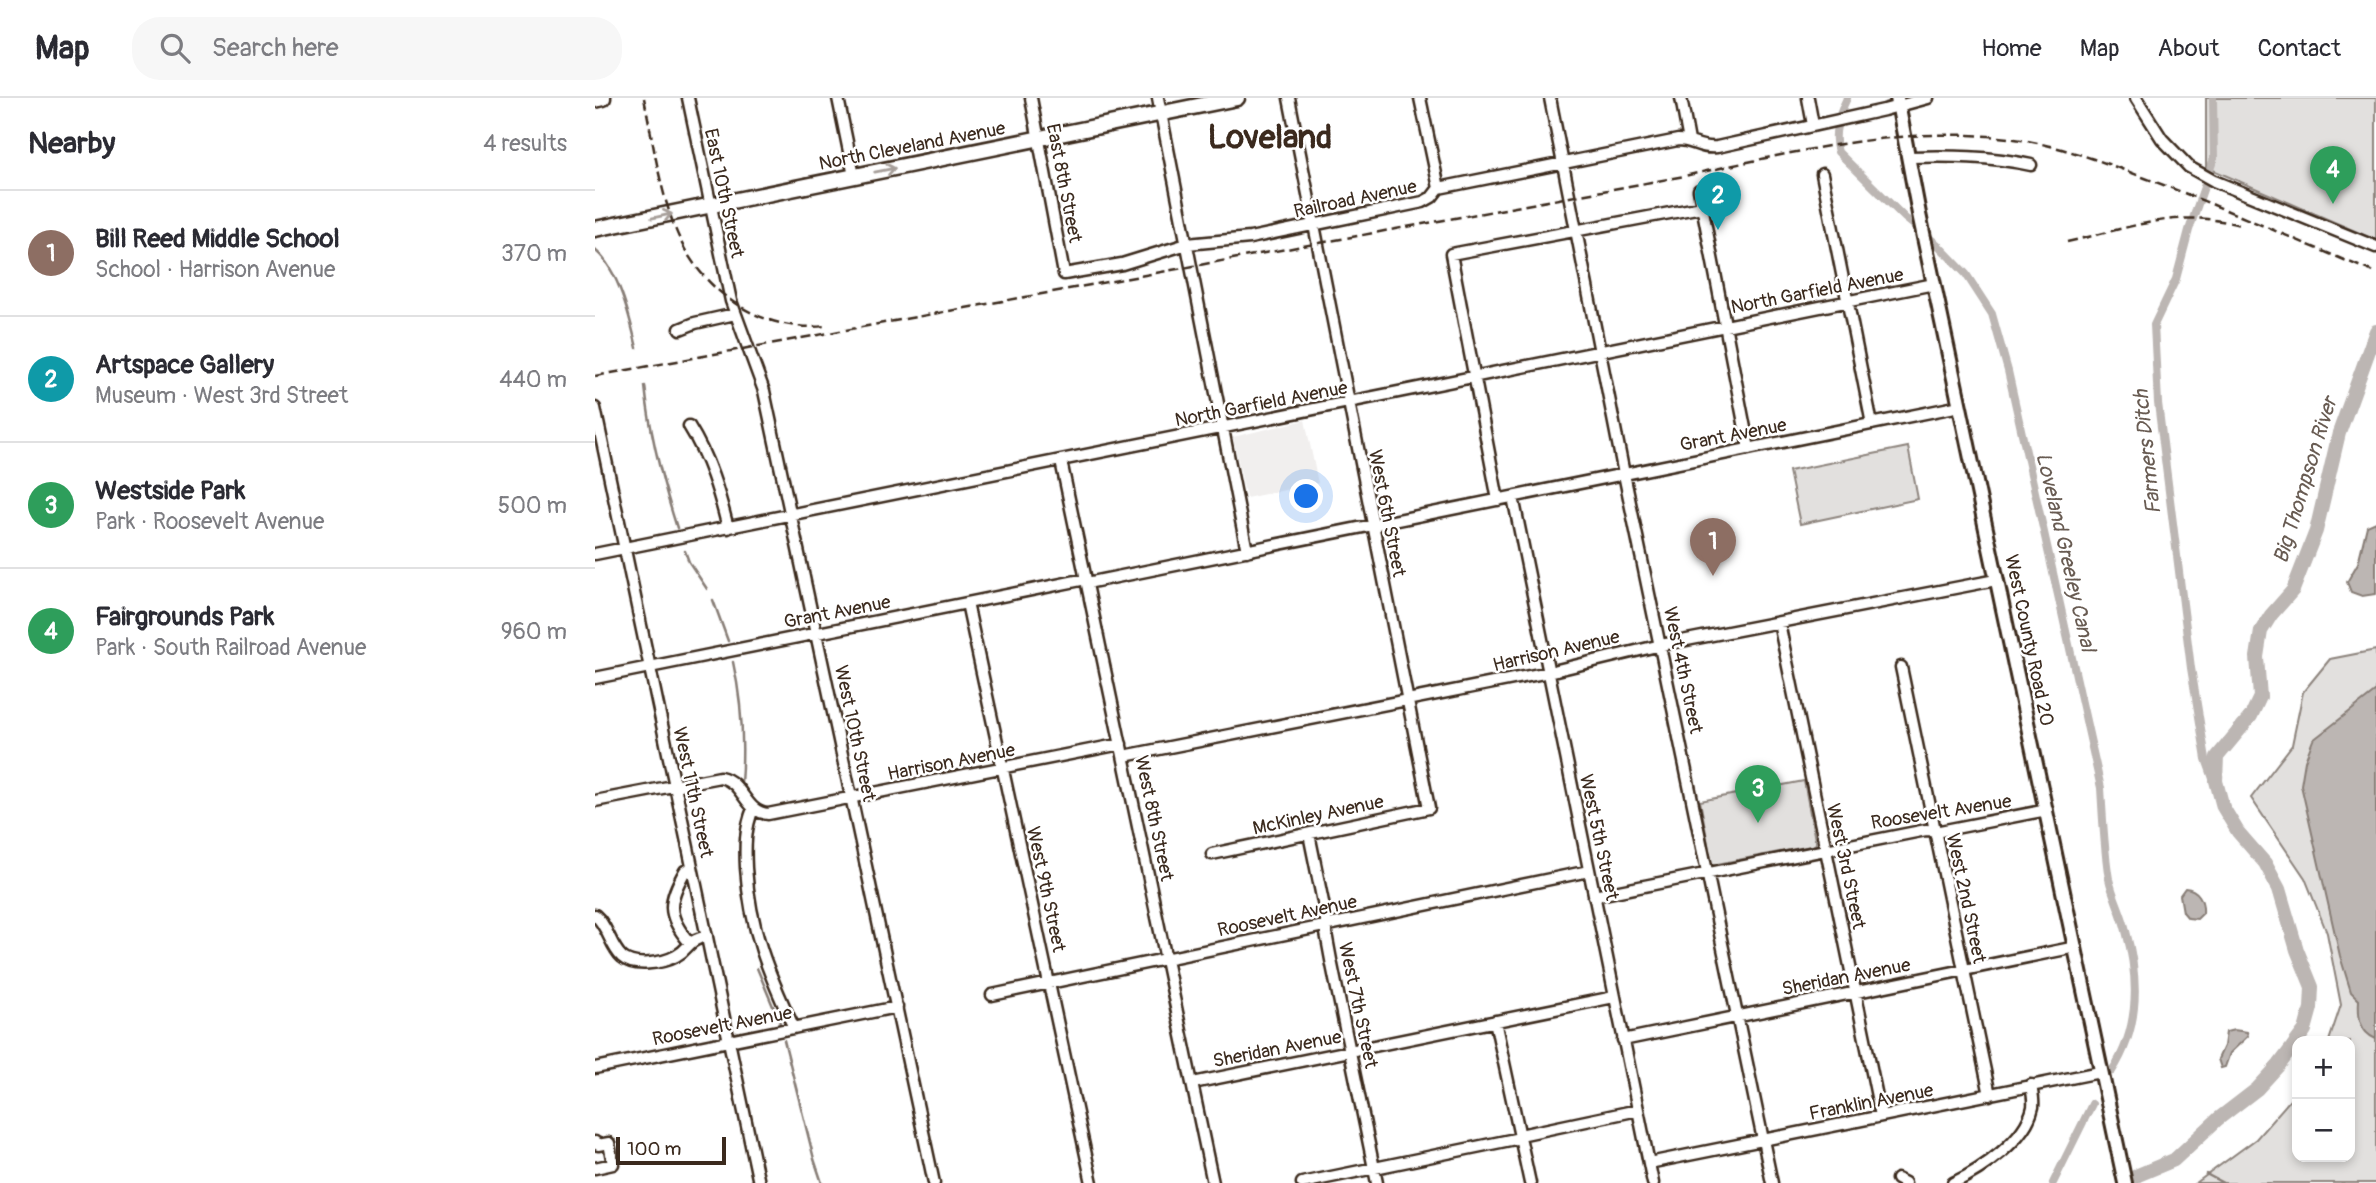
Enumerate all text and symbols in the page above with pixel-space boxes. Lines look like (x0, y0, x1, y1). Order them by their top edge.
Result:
search box (132, 17, 622, 80)
text: Map (35, 28, 90, 69)
icon: search (156, 29, 194, 67)
text: Search here (212, 32, 339, 64)
text: Home (1981, 34, 2042, 63)
text: Map (2080, 34, 2120, 63)
text: About (2158, 34, 2220, 63)
text: Contact (2258, 34, 2341, 63)
street label: North Cleveland Avenue (817, 116, 1008, 176)
district label: Loveland (1208, 117, 1332, 158)
street label: East 8th Street (1041, 122, 1087, 245)
text: Nearby (28, 125, 115, 162)
street label: East 10th Street (699, 126, 750, 260)
text: 4 results (483, 129, 567, 158)
pin: 4 (2310, 146, 2356, 204)
one-way arrow (873, 163, 896, 177)
pin: 2 (1695, 172, 1741, 230)
street label: Railroad Avenue (1292, 174, 1419, 224)
one-way arrow (650, 208, 673, 222)
text: Bill Reed Middle School (95, 223, 340, 255)
text: 1 (47, 239, 56, 268)
text: 370 m (501, 239, 567, 268)
text: School · Harrison Avenue (95, 255, 335, 284)
street label: North Garfield Avenue (1729, 262, 1906, 320)
text: Artspace Gallery (95, 349, 274, 381)
text: 2 (45, 365, 57, 394)
text: 440 m (499, 365, 567, 394)
street label: North Garfield Avenue (1173, 375, 1350, 433)
text: Museum · West 3rd Street (95, 381, 348, 410)
water label: Farmers Ditch (2127, 387, 2167, 516)
water label: Big Thompson River (2267, 391, 2344, 566)
street label: Grant Avenue (1678, 413, 1789, 457)
street label: West 6th Street (1363, 448, 1411, 579)
water label: Loveland Greeley Canal (2030, 450, 2102, 656)
text: Westside Park (95, 475, 245, 507)
your location (1289, 479, 1323, 513)
text: 3 (45, 491, 57, 520)
text: 500 m (498, 491, 567, 520)
text: Park · Roosevelt Avenue (95, 507, 324, 536)
pin: 1 (1690, 518, 1736, 576)
street label: West County Road 20 (1999, 552, 2059, 728)
street label: Grant Avenue (782, 590, 893, 634)
text: Fairgrounds Park (95, 601, 274, 633)
street label: West 4th Street (1658, 605, 1708, 736)
text: 4 (44, 617, 58, 646)
text: 960 m (501, 617, 567, 646)
street label: Harrison Avenue (1490, 625, 1623, 677)
text: Park · South Railroad Avenue (95, 633, 366, 662)
street label: West 10th Street (829, 663, 881, 804)
street label: West 11th Street (667, 725, 719, 860)
street label: Harrison Avenue (885, 738, 1018, 786)
street label: West 8th Street (1129, 753, 1179, 883)
pin: 3 (1735, 765, 1781, 823)
street label: West 5th Street (1574, 772, 1624, 903)
street label: McKinley Avenue (1251, 789, 1386, 841)
street label: Roosevelt Avenue (1869, 789, 2014, 835)
street label: West 3rd Street (1821, 801, 1871, 932)
street label: West 9th Street (1021, 824, 1071, 955)
street label: West 2nd Street (1941, 831, 1992, 966)
street label: Roosevelt Avenue (1215, 889, 1360, 942)
street label: West 7th Street (1333, 940, 1383, 1071)
street label: Sheridan Avenue (1780, 953, 1913, 1001)
street label: Roosevelt Avenue (650, 1001, 795, 1051)
street label: Sheridan Avenue (1211, 1025, 1344, 1073)
map controls (2292, 1036, 2355, 1162)
button: + (2292, 1036, 2355, 1099)
street label: Franklin Avenue (1807, 1078, 1936, 1126)
button: − (2292, 1099, 2355, 1162)
scale bar (616, 1134, 726, 1166)
text: 100 m (627, 1137, 681, 1161)

